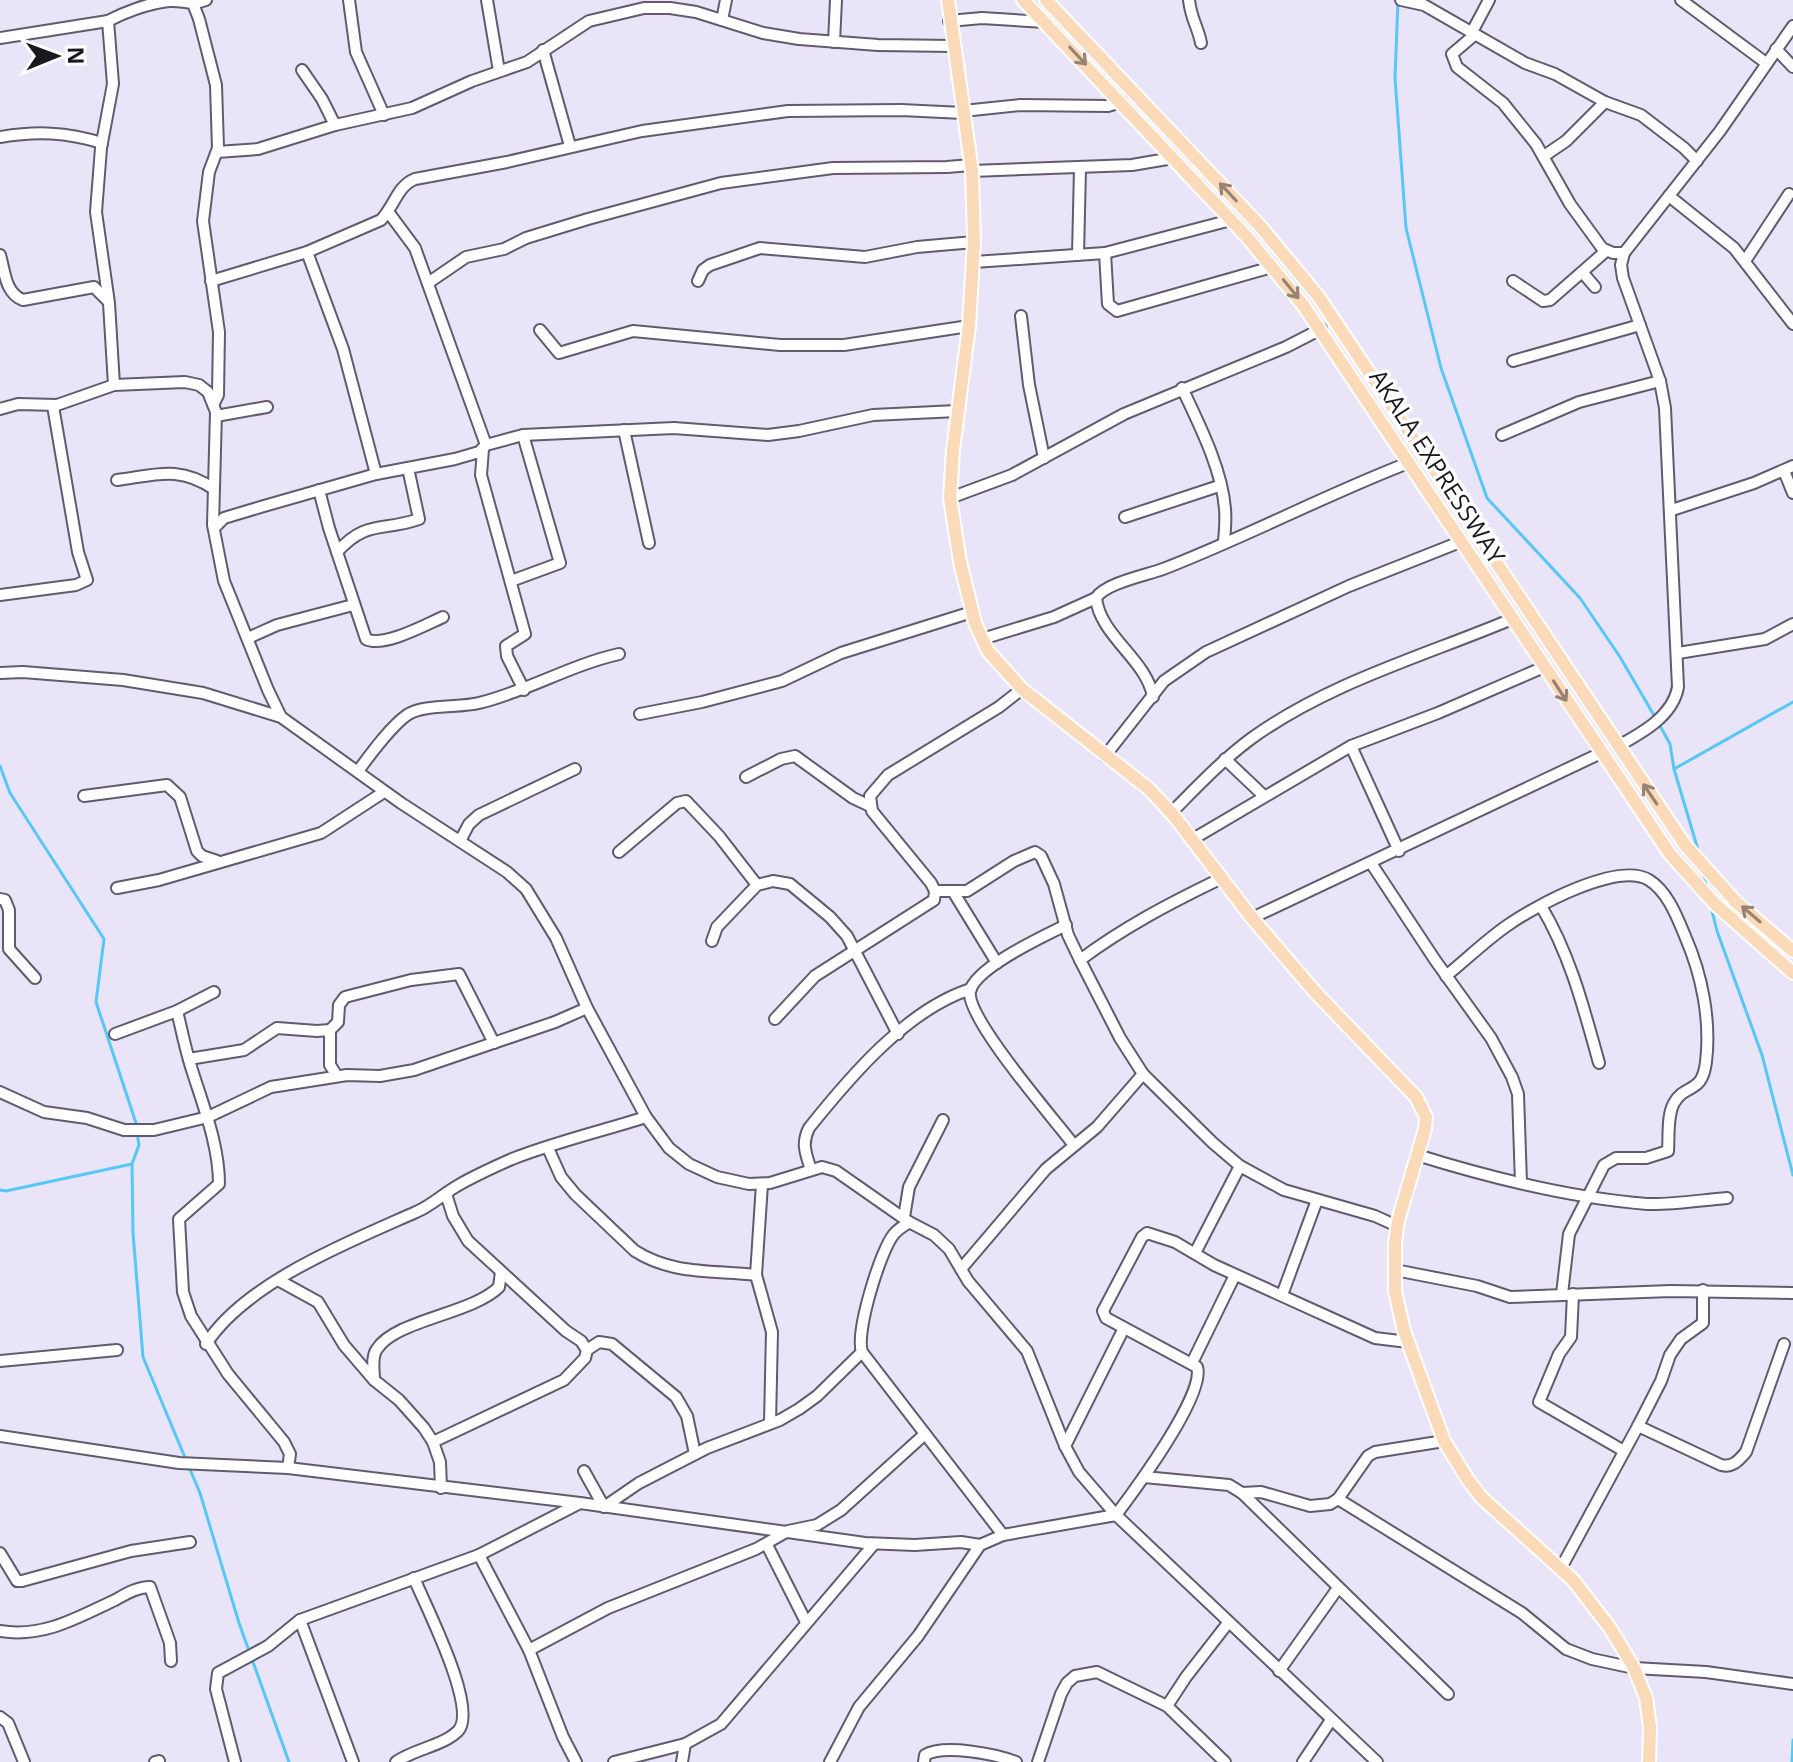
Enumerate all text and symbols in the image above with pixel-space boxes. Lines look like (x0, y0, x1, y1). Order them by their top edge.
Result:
north arrow (16, 16, 96, 96)
text: N (62, 46, 92, 65)
one-way arrow (1068, 46, 1087, 66)
one-way arrow (1219, 183, 1238, 202)
one-way arrow (1281, 279, 1299, 300)
street label: AKALA EXPRESSWAY (1363, 362, 1514, 570)
one-way arrow (1552, 680, 1568, 702)
one-way arrow (1642, 783, 1659, 805)
one-way arrow (1741, 905, 1761, 923)

